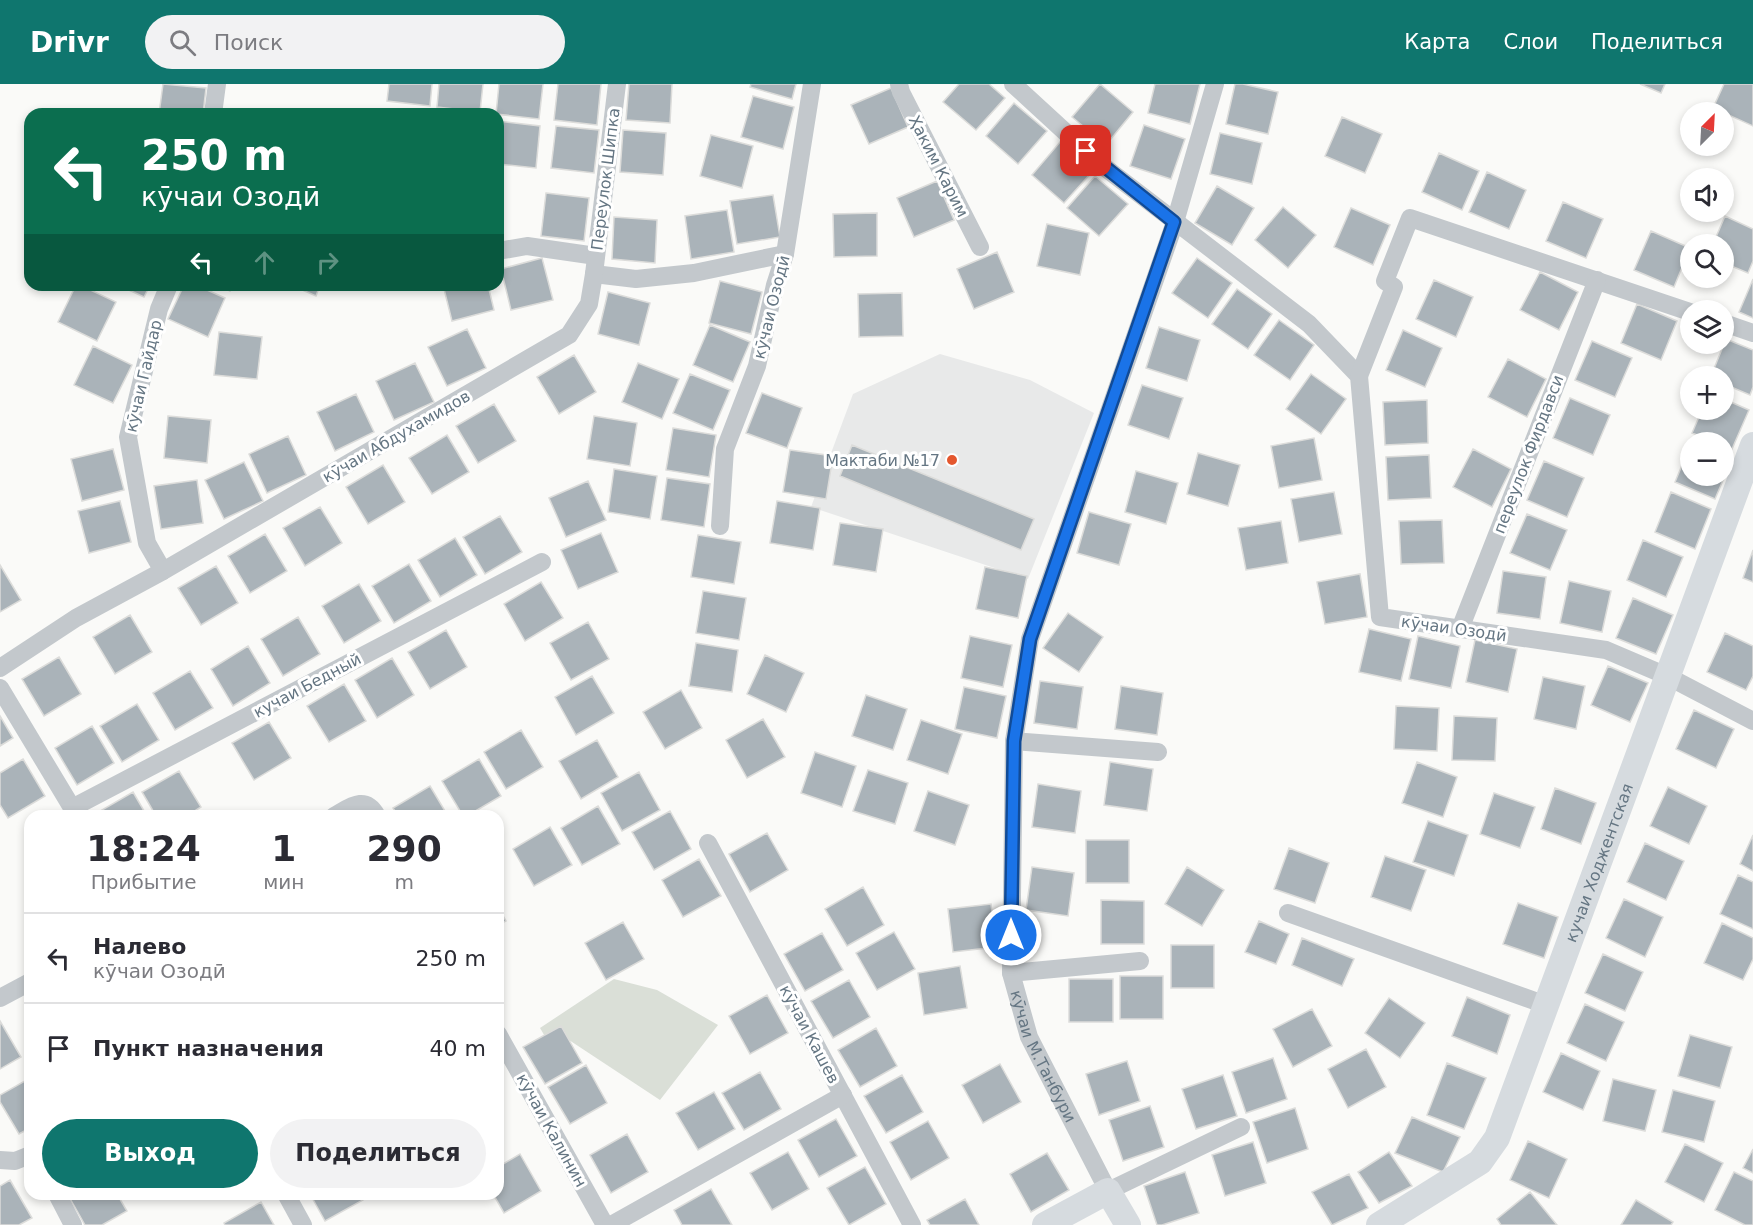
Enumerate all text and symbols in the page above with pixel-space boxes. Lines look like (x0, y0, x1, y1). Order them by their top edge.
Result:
search box (145, 15, 565, 69)
text: Drivr (30, 26, 109, 59)
icon: search (166, 26, 199, 59)
text: Поиск (214, 30, 283, 55)
text: Карта (1404, 30, 1470, 54)
text: Слои (1503, 30, 1558, 54)
text: Поделиться (1591, 30, 1723, 54)
north arrow (1680, 102, 1734, 156)
map controls (1680, 102, 1734, 486)
street label: Переулок Шипка (587, 107, 624, 251)
street label: Ҳаким Карим (905, 112, 972, 220)
pin (1060, 125, 1111, 176)
text: 250 m (141, 131, 287, 180)
icon: left (42, 132, 120, 210)
icon: arrive (1069, 134, 1102, 167)
button: sound (1680, 168, 1734, 222)
text: кӯчаи Озодӣ (141, 181, 320, 212)
button: search (1680, 234, 1734, 288)
icon: left (185, 246, 218, 279)
icon: ahead (248, 246, 281, 279)
icon: right (311, 246, 344, 279)
street label: кӯчаи Озодӣ (749, 253, 794, 361)
button: layers (1680, 300, 1734, 354)
street label: кӯчаи Гайдар (121, 318, 166, 434)
button: + (1680, 366, 1734, 420)
street label: переулок Фирдавси (1489, 372, 1568, 536)
street label: кӯчаи Абдухамидов (319, 386, 473, 486)
button: − (1680, 432, 1734, 486)
place label: Мактаби №17 (825, 451, 940, 470)
marker: Мактаби №17 (945, 453, 959, 467)
street label: кӯчаи Озодӣ (1400, 612, 1508, 645)
street label: кучаи Бедный (250, 649, 364, 722)
street label: кучаи Ходжентская (1561, 781, 1637, 945)
text: 18:24 (86, 828, 201, 869)
text: 1 (271, 828, 296, 869)
text: 290 (367, 828, 442, 869)
text: Прибытие (91, 870, 196, 894)
text: мин (263, 870, 304, 894)
text: m (394, 870, 414, 894)
position arrow (979, 903, 1043, 967)
text: Налево (93, 934, 186, 959)
icon: left (42, 942, 75, 975)
text: 250 m (416, 946, 486, 971)
text: кӯчаи Озодӣ (93, 959, 226, 983)
street label: кӯчаи Кашев (776, 982, 844, 1087)
street label: кӯчаи М.Танбури (1006, 988, 1080, 1126)
icon: arrive (42, 1032, 75, 1065)
text: Пункт назначения (93, 1036, 324, 1061)
text: 40 m (430, 1036, 486, 1061)
street label: кӯчаи Калинин (512, 1070, 591, 1190)
button: Выход (42, 1119, 258, 1188)
button: Поделиться (270, 1119, 486, 1188)

